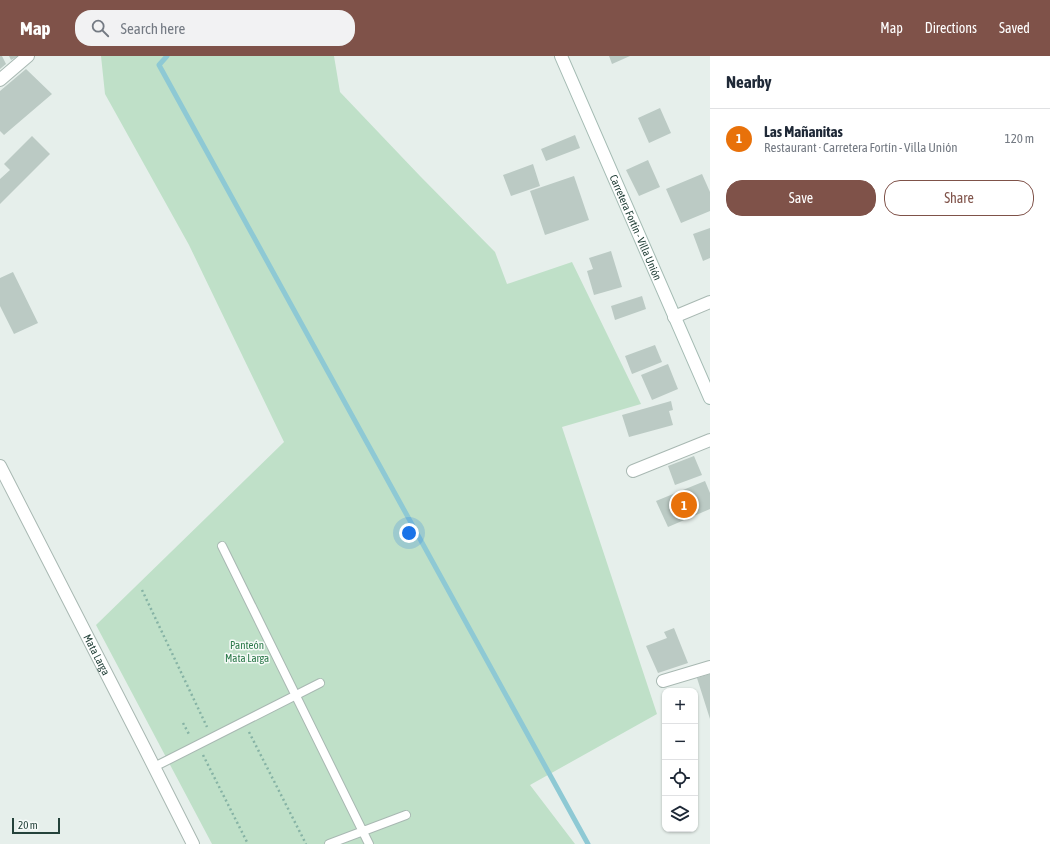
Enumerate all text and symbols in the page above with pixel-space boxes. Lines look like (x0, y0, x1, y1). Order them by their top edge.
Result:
search box (75, 10, 355, 46)
text: Map (20, 17, 51, 39)
icon: search (89, 17, 111, 39)
text: Search here (121, 20, 185, 37)
text: Map (880, 20, 903, 36)
text: Directions (925, 20, 977, 36)
text: Saved (999, 20, 1030, 36)
text: Nearby (726, 72, 772, 92)
text: Las Mañanitas (764, 123, 843, 140)
text: 1 (736, 131, 742, 146)
text: 120 m (1005, 131, 1034, 146)
text: Restaurant · Carretera Fortín - Villa Unión (764, 140, 958, 155)
street label: Carretera Fortín - Villa Unión (607, 173, 664, 282)
button: Save (726, 180, 876, 216)
button: Share (884, 180, 1034, 216)
pin: 1 (671, 490, 697, 520)
your location (399, 523, 419, 543)
street label: Mata Larga (81, 632, 112, 677)
park label: Panteón Mata Larga (225, 639, 269, 664)
map controls (662, 688, 698, 832)
button: + (662, 688, 698, 724)
button: − (662, 724, 698, 760)
button: locate (662, 760, 698, 796)
button: layers (662, 796, 698, 832)
scale bar (12, 816, 60, 835)
text: 20 m (18, 819, 38, 831)

